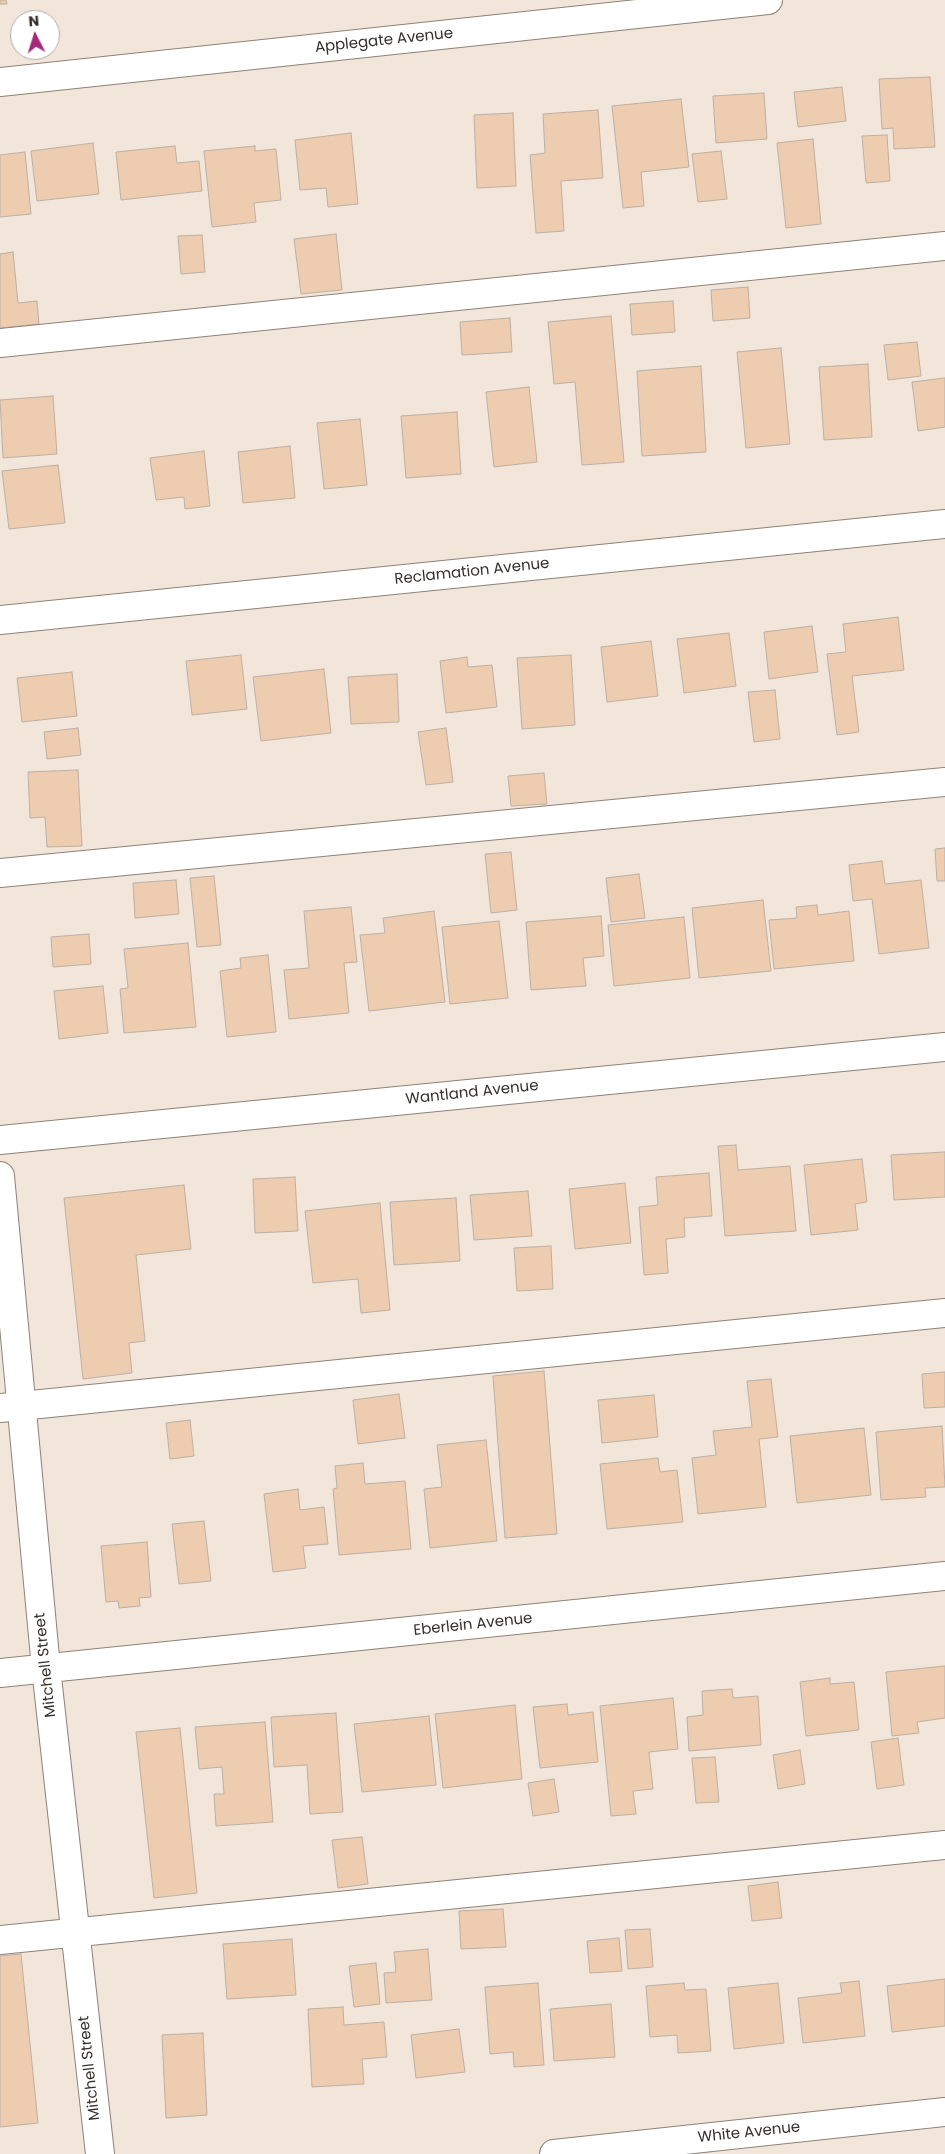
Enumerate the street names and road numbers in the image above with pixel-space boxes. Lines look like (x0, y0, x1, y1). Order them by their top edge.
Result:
street label: Applegate Avenue (314, 25, 454, 57)
street label: Reclamation Avenue (394, 555, 550, 589)
street label: Wantland Avenue (405, 1077, 539, 1109)
street label: Eberlein Avenue (413, 1610, 533, 1640)
street label: Mitchell Street (32, 1612, 60, 1718)
street label: Mitchell Street (76, 2015, 104, 2121)
street label: White Avenue (697, 2119, 801, 2147)

